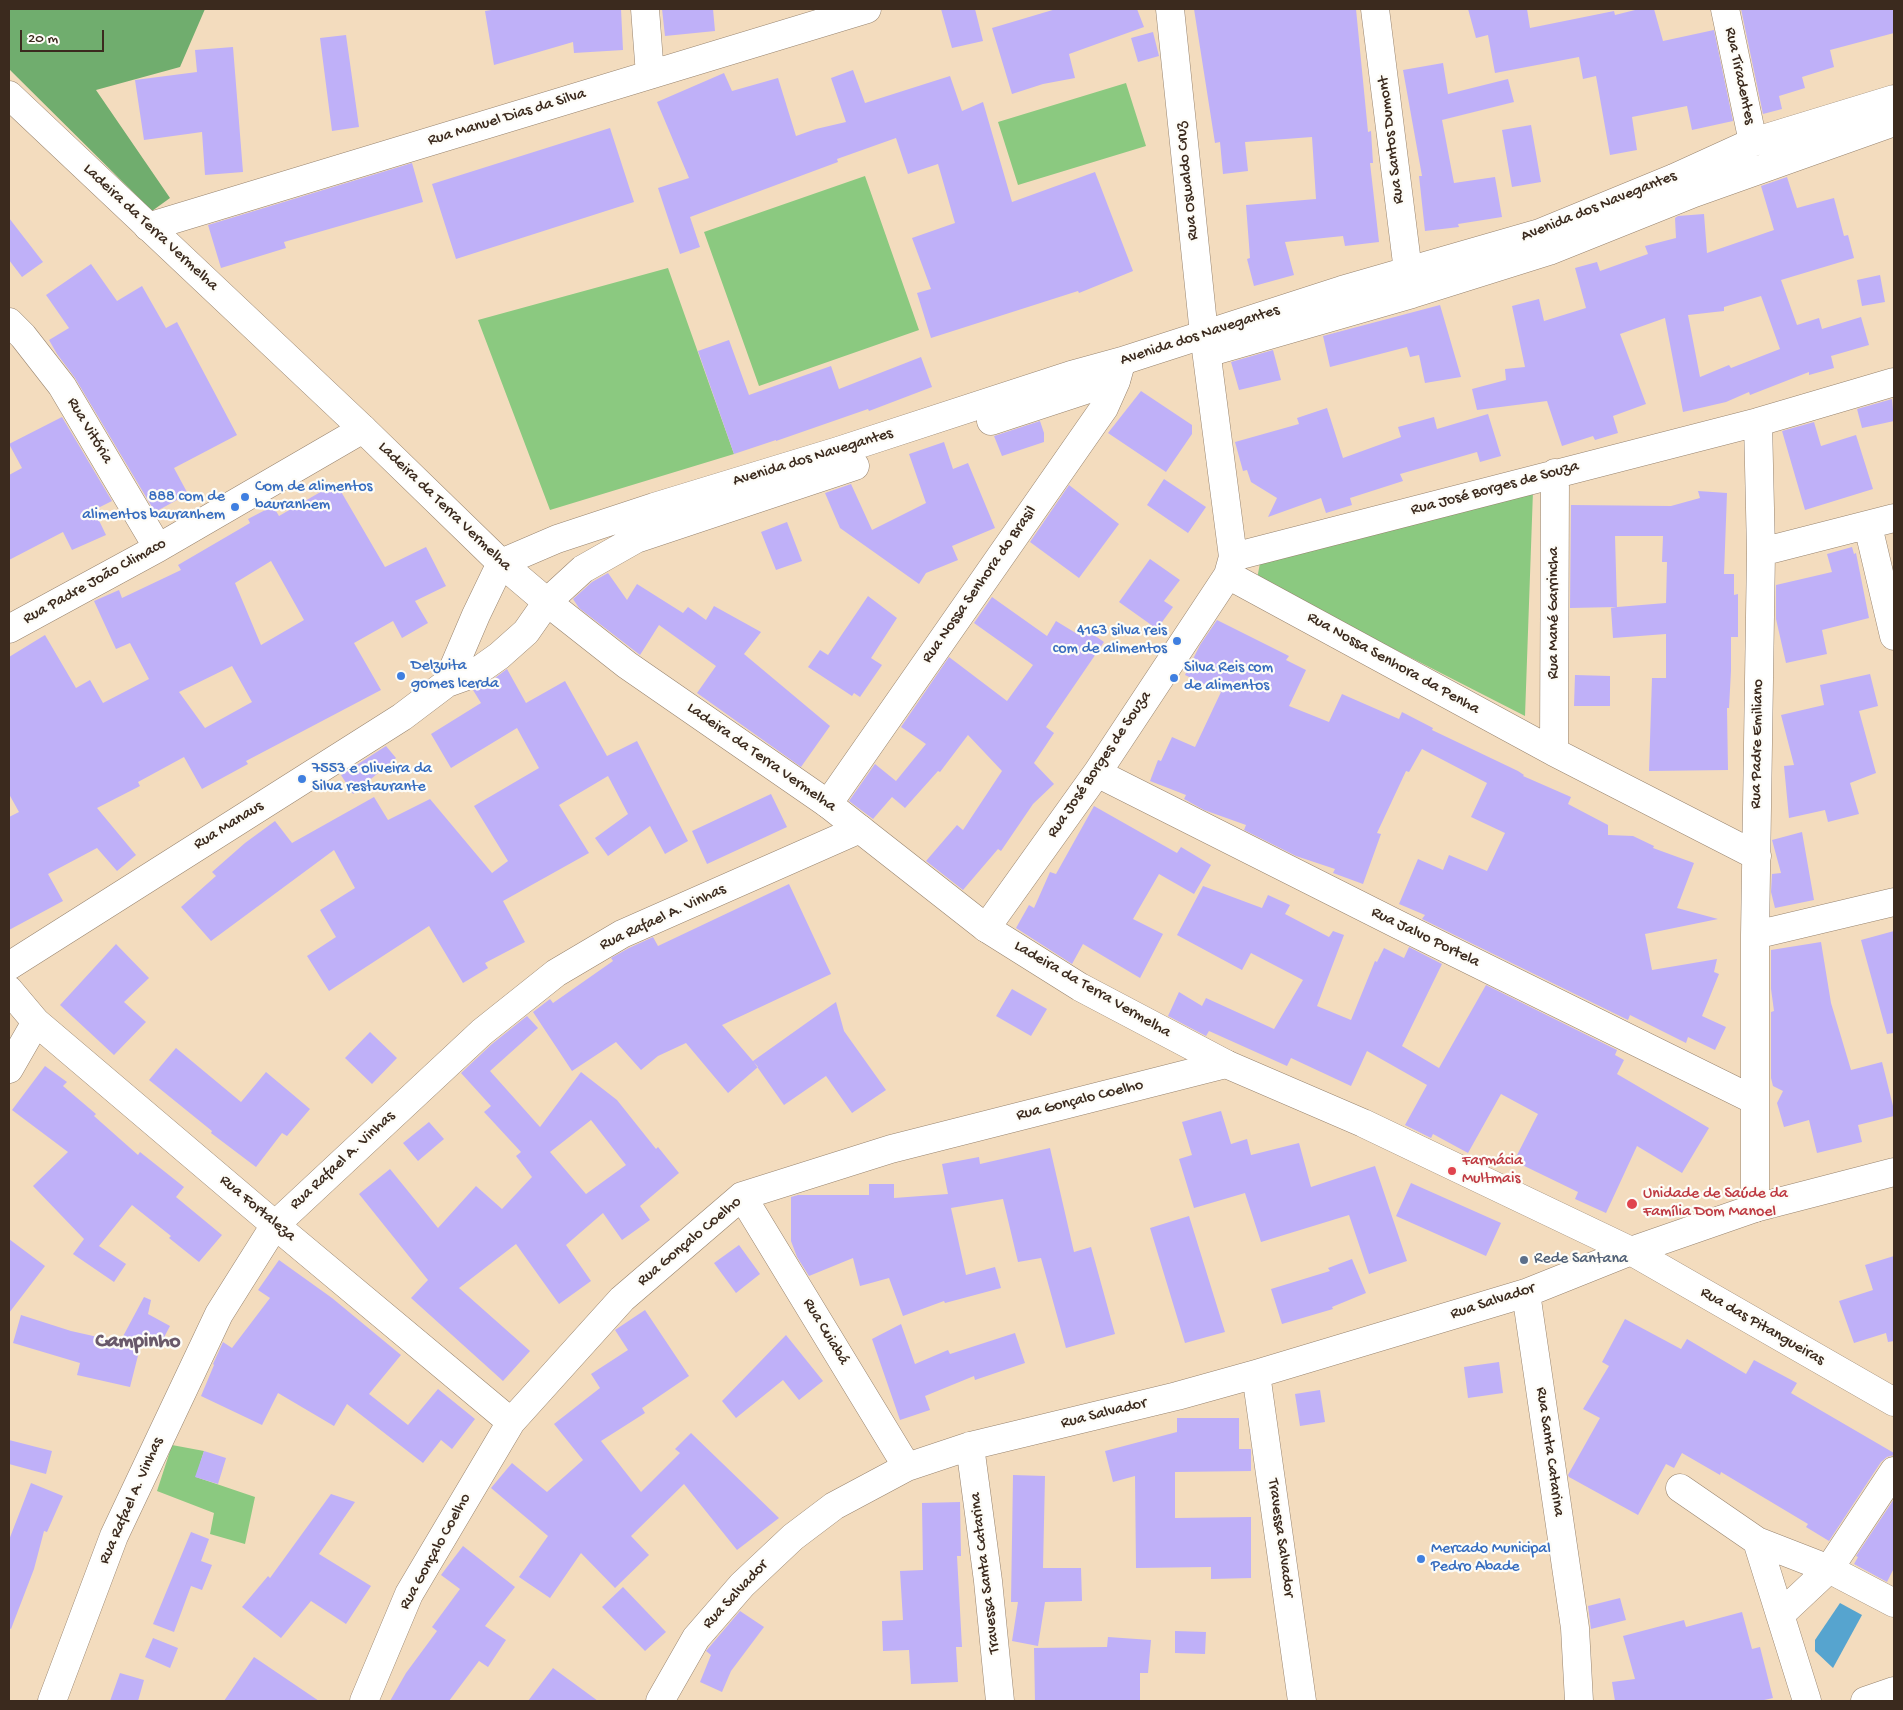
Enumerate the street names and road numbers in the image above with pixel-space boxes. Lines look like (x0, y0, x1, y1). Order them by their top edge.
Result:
street label: Rua Tiradentes (1719, 26, 1759, 126)
street label: Rua Santos Dumont (1375, 75, 1409, 205)
street label: Rua Manuel Dias da Silva (426, 85, 588, 151)
street label: Rua Oswaldo Cruz (1172, 121, 1204, 241)
street label: Ladeira da Terra Vermelha (78, 160, 222, 296)
street label: Avenida dos Navegantes (1518, 167, 1680, 247)
street label: Avenida dos Navegantes (1118, 301, 1282, 371)
street label: Rua Vitória (62, 394, 116, 468)
street label: Avenida dos Navegantes (731, 425, 895, 491)
street label: Ladeira da Terra Vermelha (373, 438, 515, 576)
street label: Rua José Borges de Souza (1409, 457, 1581, 521)
street label: Rua Nossa Senhora do Brasil (918, 503, 1042, 667)
street label: Rua Padre João Climaco (20, 535, 170, 629)
street label: Rua Mané Garrincha (1545, 547, 1565, 679)
street label: Rua Nossa Senhora da Penha (1303, 608, 1483, 720)
street label: Rua Padre Emiliano (1747, 679, 1769, 809)
street label: Rua José Borges de Souza (1044, 688, 1156, 842)
street label: Ladeira da Terra Vermelha (683, 699, 839, 817)
street label: Rua Manaus (191, 797, 267, 855)
street label: Rua Rafael A. Vinhas (597, 880, 729, 956)
street label: Rua Jalvo Portela (1367, 903, 1483, 973)
street label: Ladeira da Terra Vermelha (1010, 937, 1174, 1043)
street label: Rua Gonçalo Coelho (1015, 1076, 1145, 1126)
street label: Rua Rafael A. Vinhas (286, 1107, 400, 1215)
street label: Rua Fortaleza (215, 1171, 299, 1247)
street label: Rua Gonçalo Coelho (634, 1193, 746, 1291)
street label: Rua Salvador (1448, 1279, 1538, 1325)
street label: Rua das Pitangueiras (1696, 1284, 1828, 1370)
street label: Rua Cuiabá (798, 1295, 852, 1369)
street label: Rua Santa Catarina (1530, 1386, 1568, 1518)
street label: Rua Salvador (1059, 1394, 1149, 1434)
street label: Rua Rafael A. Vinhas (95, 1435, 169, 1567)
street label: Travessa Salvador (1262, 1477, 1298, 1599)
street label: Rua Gonçalo Coelho (396, 1490, 476, 1614)
street label: Travessa Santa Catarina (967, 1491, 1005, 1655)
street label: Rua Salvador (699, 1556, 773, 1634)

